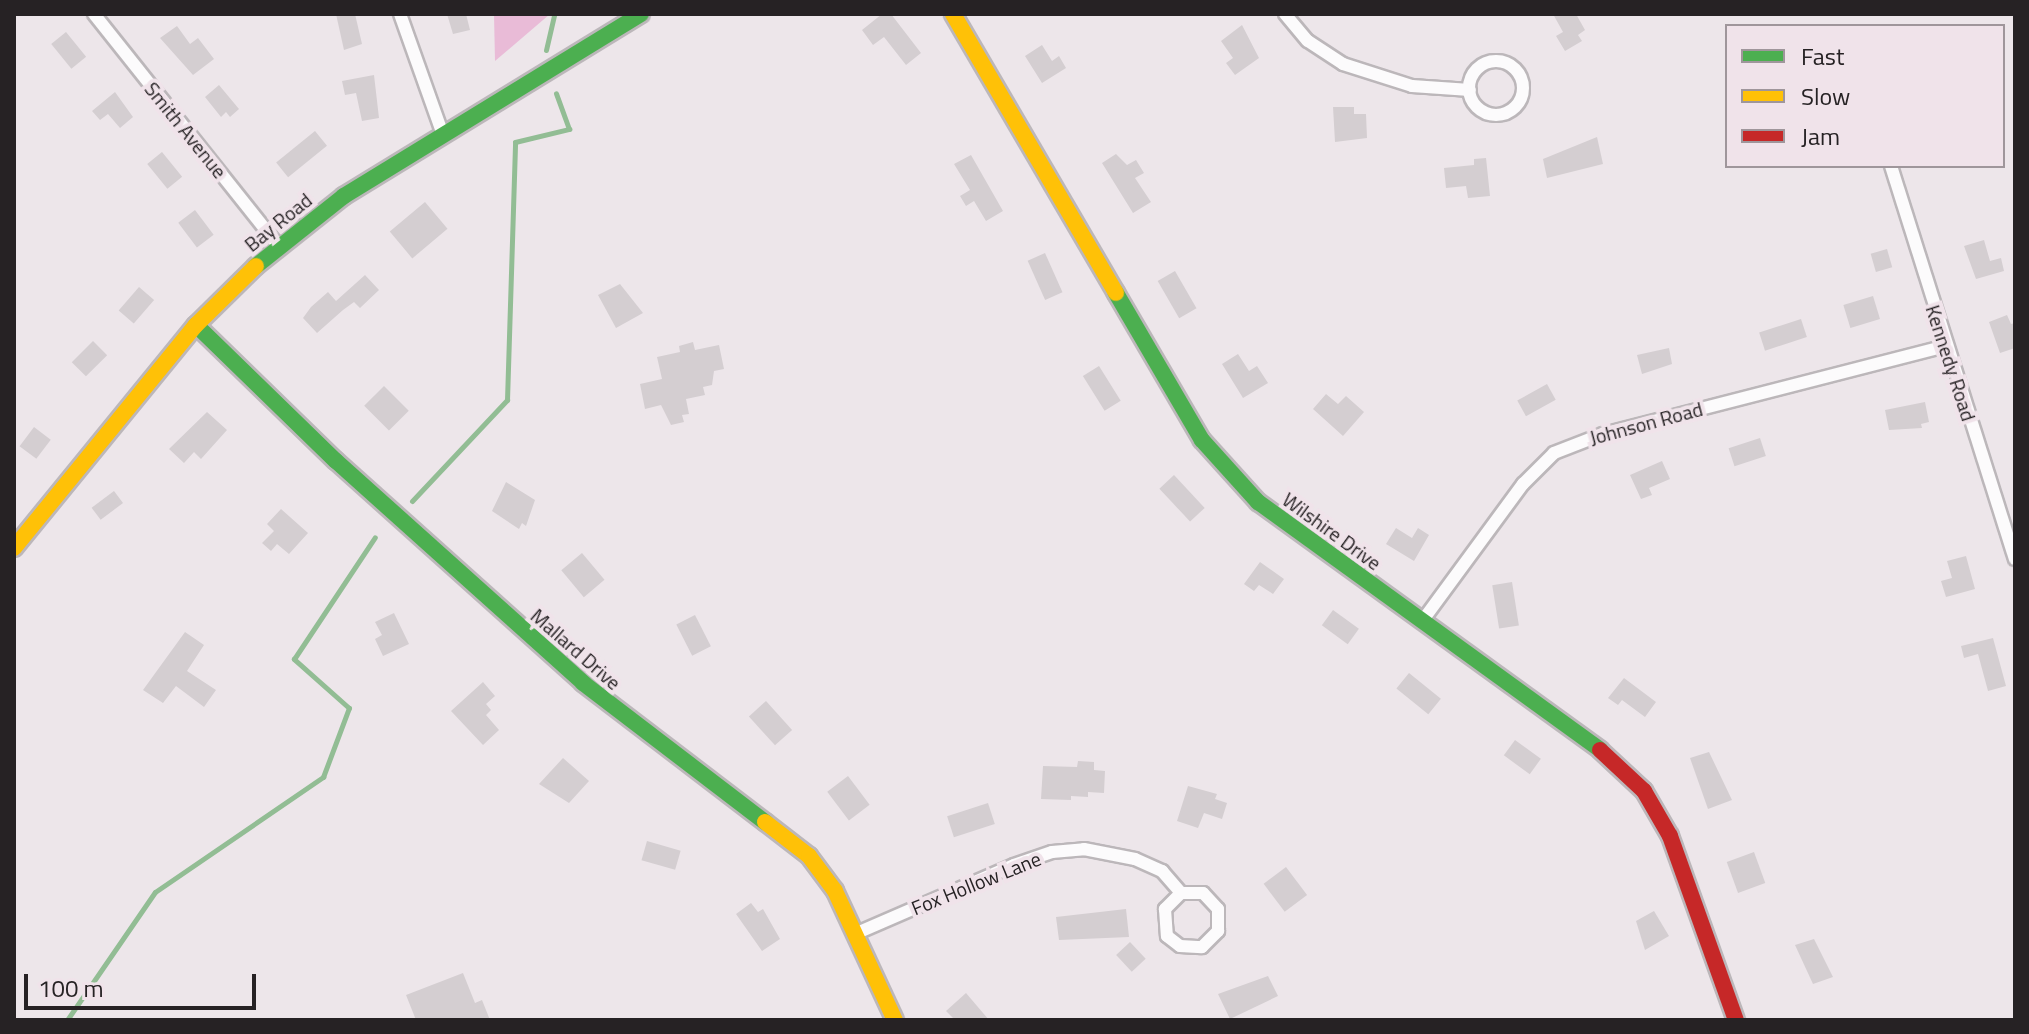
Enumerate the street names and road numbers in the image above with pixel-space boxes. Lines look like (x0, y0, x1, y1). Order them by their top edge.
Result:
street label: Smith Avenue (140, 77, 232, 183)
street label: Bay Road (240, 188, 316, 256)
street label: Kennedy Road (1921, 302, 1981, 424)
street label: Johnson Road (1587, 396, 1705, 450)
street label: Wilshire Drive (1278, 487, 1386, 575)
street label: Mallard Drive (526, 603, 626, 695)
street label: Fox Hollow Lane (908, 846, 1044, 920)

